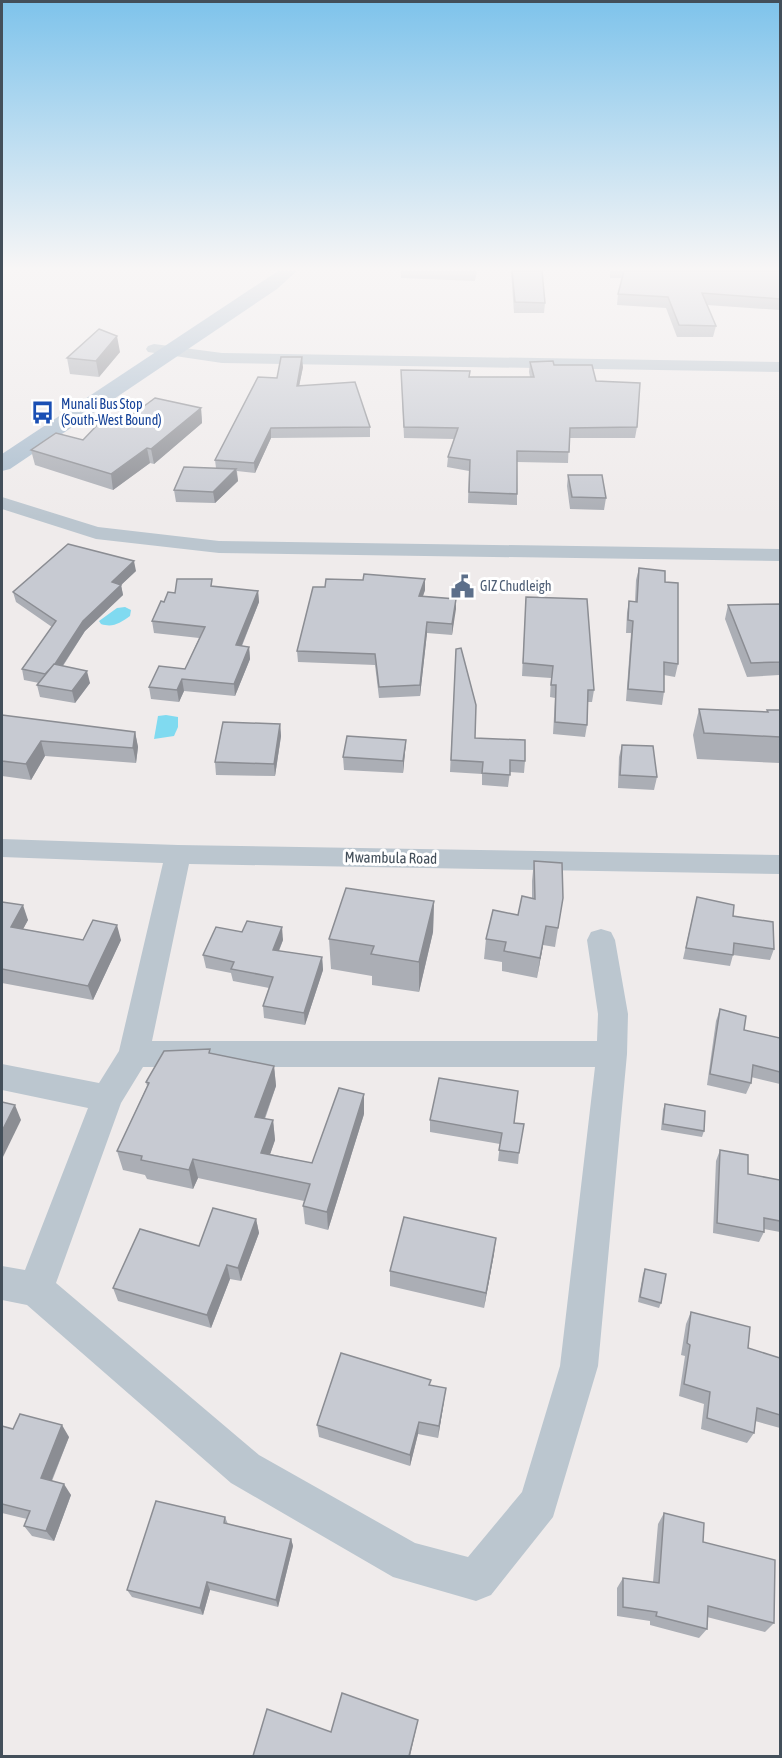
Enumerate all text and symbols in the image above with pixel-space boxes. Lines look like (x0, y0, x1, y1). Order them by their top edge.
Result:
place label: Munali Bus Stop (South-West Bound) (61, 396, 162, 428)
bus stop icon: Munali Bus Stop (South-West Bound) (30, 399, 56, 425)
public building icon: GIZ Chudleigh (449, 573, 475, 599)
place label: GIZ Chudleigh (480, 578, 552, 594)
street label: Mwambula Road (345, 848, 437, 867)

